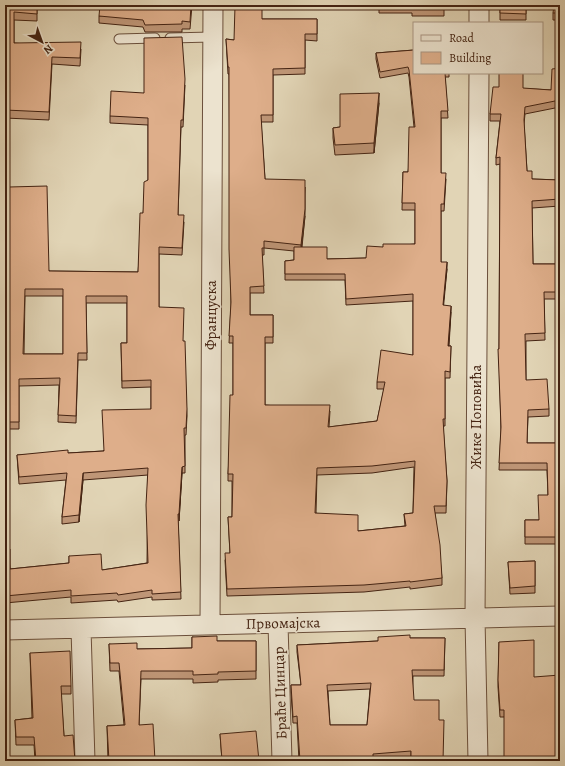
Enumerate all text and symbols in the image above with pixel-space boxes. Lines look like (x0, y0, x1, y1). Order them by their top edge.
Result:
north arrow (22, 22, 62, 62)
legend (413, 22, 543, 74)
text: Road (449, 30, 475, 46)
text: N (40, 41, 56, 57)
text: Building (449, 50, 491, 66)
street label: Француска (201, 280, 221, 350)
street label: Жике Поповића (466, 365, 486, 469)
street label: Првомајска (245, 612, 321, 634)
street label: Браће Цинцар (268, 646, 292, 740)

